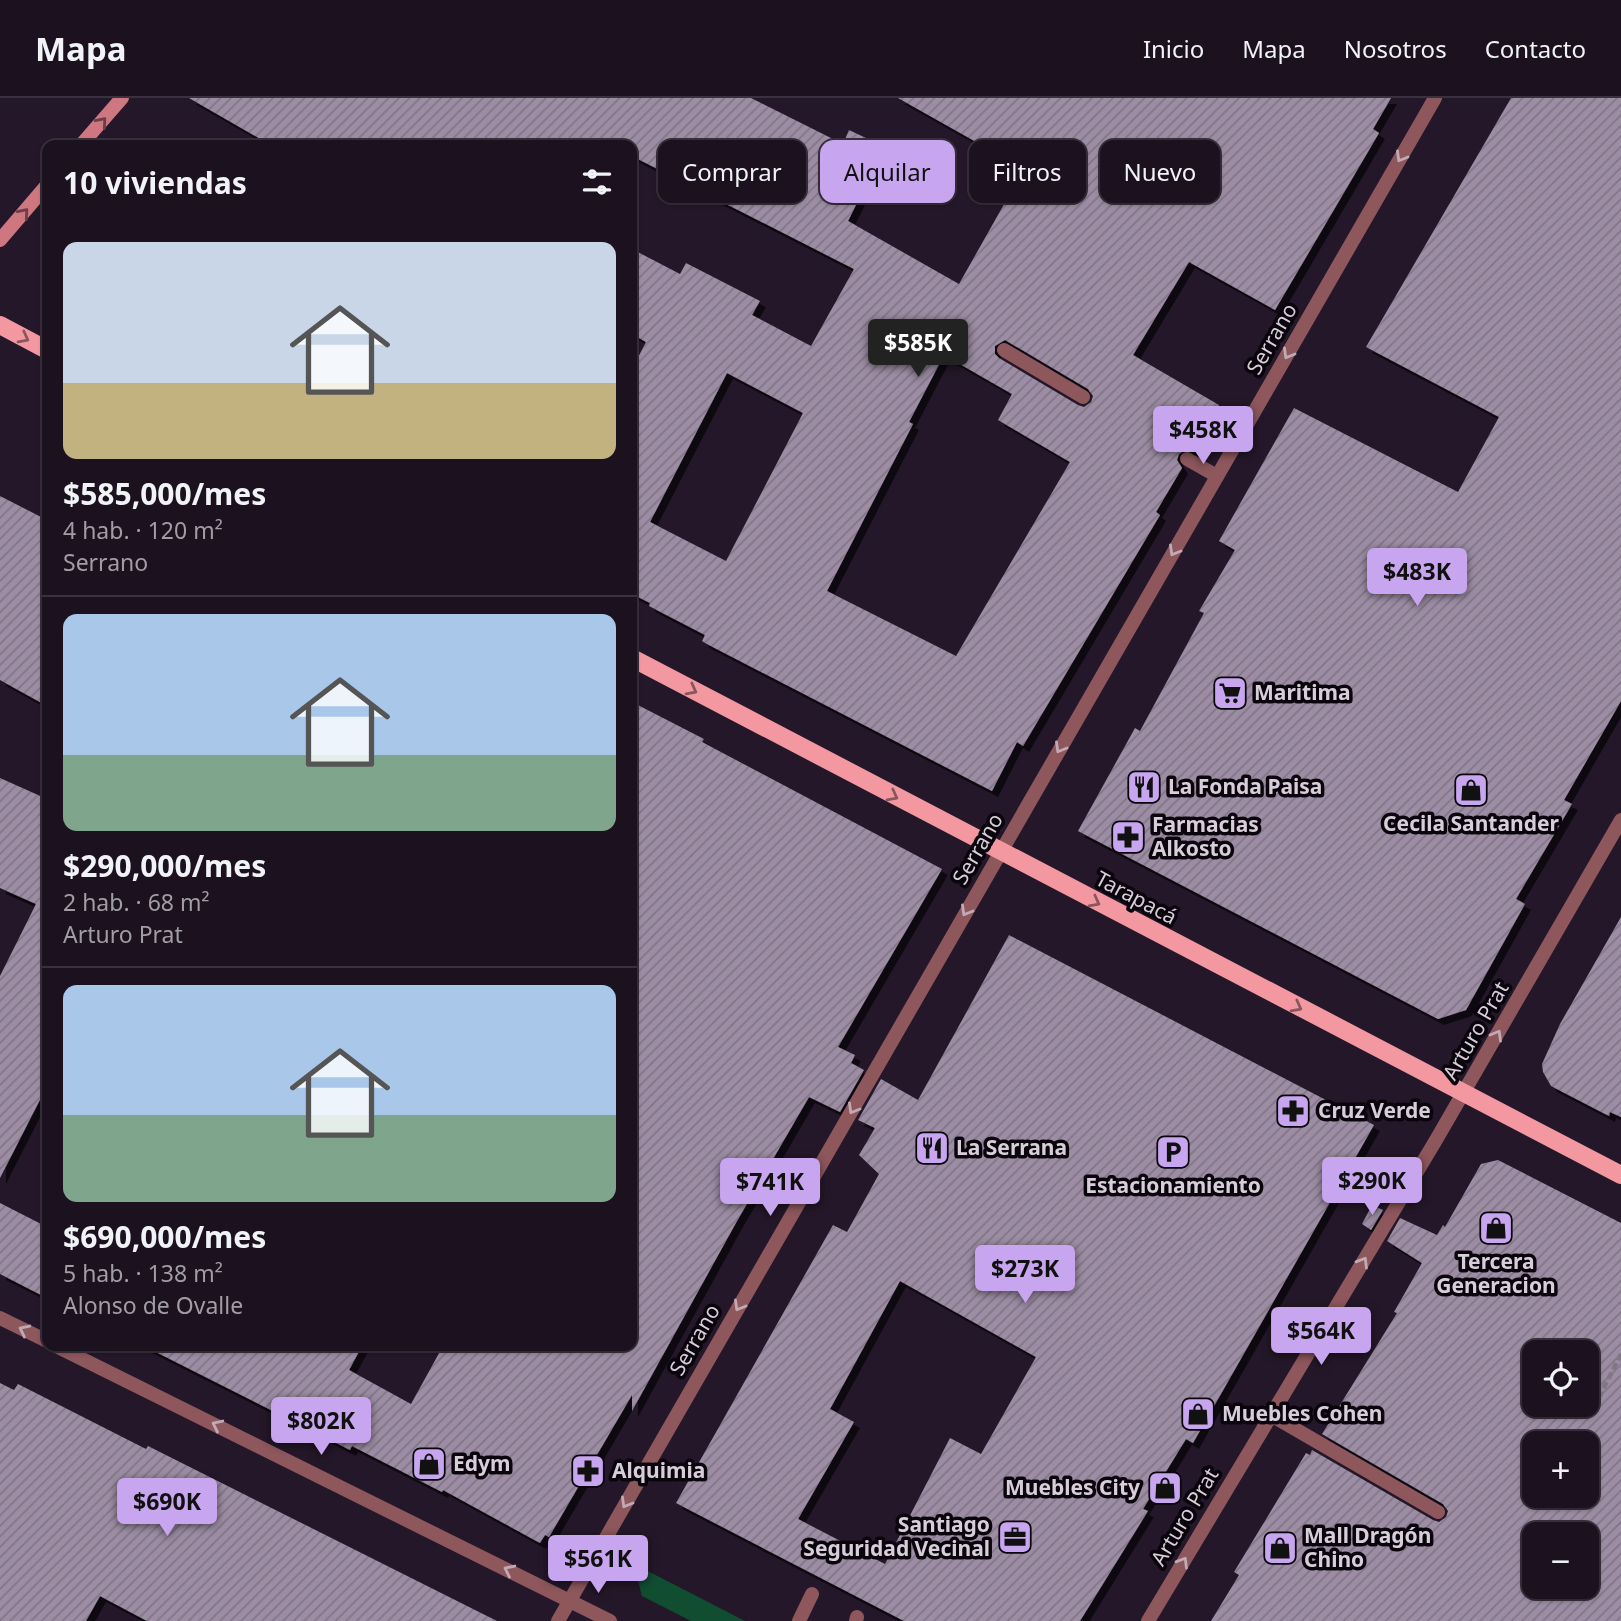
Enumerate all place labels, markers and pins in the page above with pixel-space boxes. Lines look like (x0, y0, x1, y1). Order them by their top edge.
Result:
pin: $585K (869, 320, 967, 379)
pin: $458K (1154, 406, 1252, 466)
pin: $483K (1368, 548, 1466, 608)
supermarket icon: Maritima (1211, 674, 1249, 712)
place label: Maritima (1254, 678, 1351, 706)
restaurant icon: La Fonda Paisa (1125, 768, 1163, 806)
shop icon: Cecila Santander (1452, 771, 1490, 809)
place label: La Fonda Paisa (1168, 772, 1322, 800)
place label: Cecila Santander (1383, 809, 1559, 837)
place label: Farmacias Alkosto (1152, 810, 1259, 862)
pharmacy icon: Farmacias Alkosto (1109, 818, 1147, 856)
pharmacy icon: Cruz Verde (1274, 1092, 1312, 1130)
place label: Cruz Verde (1318, 1096, 1431, 1124)
restaurant icon: La Serrana (913, 1129, 951, 1167)
place label: La Serrana (956, 1133, 1067, 1161)
parking icon: Estacionamiento (1154, 1133, 1192, 1171)
pin: $741K (721, 1158, 819, 1218)
pin: $290K (1323, 1158, 1421, 1217)
place label: Estacionamiento (1085, 1171, 1261, 1199)
shop icon: Tercera Generacion (1477, 1209, 1515, 1247)
pin: $273K (976, 1246, 1074, 1305)
place label: Tercera Generacion (1436, 1247, 1556, 1299)
pin: $564K (1272, 1308, 1370, 1367)
shop icon: Muebles Cohen (1179, 1395, 1217, 1433)
pin: $802K (272, 1398, 370, 1457)
place label: Muebles Cohen (1222, 1399, 1383, 1427)
shop icon: Edym (410, 1445, 448, 1483)
place label: Edym (453, 1449, 511, 1477)
pharmacy icon: Alquimia (569, 1452, 607, 1490)
place label: Alquimia (612, 1456, 705, 1484)
shop icon: Muebles City (1146, 1469, 1184, 1507)
place label: Muebles City (1005, 1473, 1140, 1501)
pin: $690K (118, 1478, 216, 1538)
place label: Santiago Seguridad Vecinal (803, 1510, 990, 1562)
office icon: Santiago Seguridad Vecinal (996, 1518, 1034, 1556)
place label: Mall Dragón Chino (1304, 1521, 1431, 1573)
shop icon: Mall Dragón Chino (1261, 1529, 1299, 1567)
pin: $561K (549, 1536, 647, 1595)

